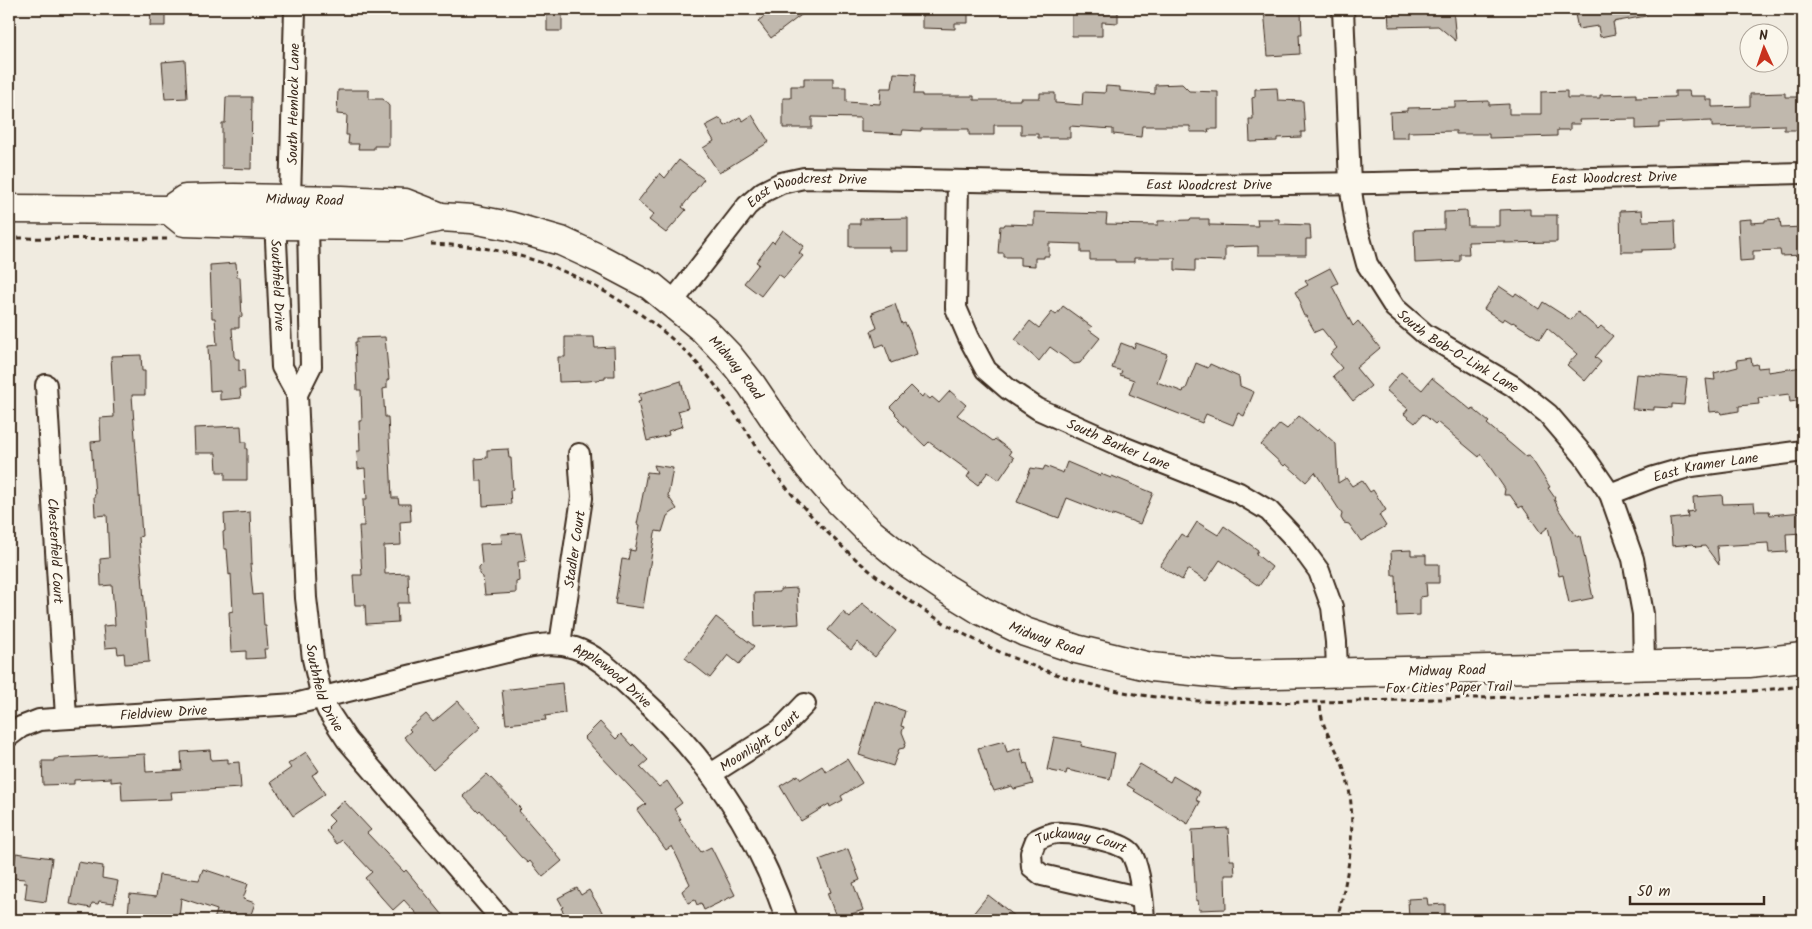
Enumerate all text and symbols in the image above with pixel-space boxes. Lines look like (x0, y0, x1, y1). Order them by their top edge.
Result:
north arrow (1740, 22, 1790, 72)
text: N (1758, 25, 1769, 47)
street label: South Hemlock Lane (282, 42, 306, 165)
street label: East Woodcrest Drive (1551, 166, 1678, 191)
street label: East Woodcrest Drive (742, 168, 868, 214)
street label: East Woodcrest Drive (1146, 174, 1273, 197)
street label: Midway Road (265, 189, 345, 212)
street label: Southfield Drive (264, 239, 290, 333)
street label: South Bob-O-Link Lane (1392, 304, 1524, 399)
street label: Midway Road (703, 331, 769, 405)
street label: South Barker Lane (1063, 413, 1174, 477)
street label: East Kramer Lane (1651, 447, 1760, 489)
street label: Chesterfield Court (41, 497, 69, 605)
street label: Stadler Court (559, 508, 592, 589)
street label: Midway Road (1005, 616, 1086, 663)
street label: Applewood Drive (570, 638, 657, 715)
street label: Southfield Drive (299, 642, 349, 737)
street label: Midway Road (1408, 659, 1487, 683)
street label: Fox Cities Paper Trail (1386, 676, 1513, 700)
street label: Fieldview Drive (119, 699, 208, 727)
street label: Moonlight Court (715, 705, 806, 778)
street label: Tuckaway Court (1032, 823, 1131, 859)
scale bar (1630, 874, 1763, 906)
text: 50 m (1637, 880, 1671, 904)

